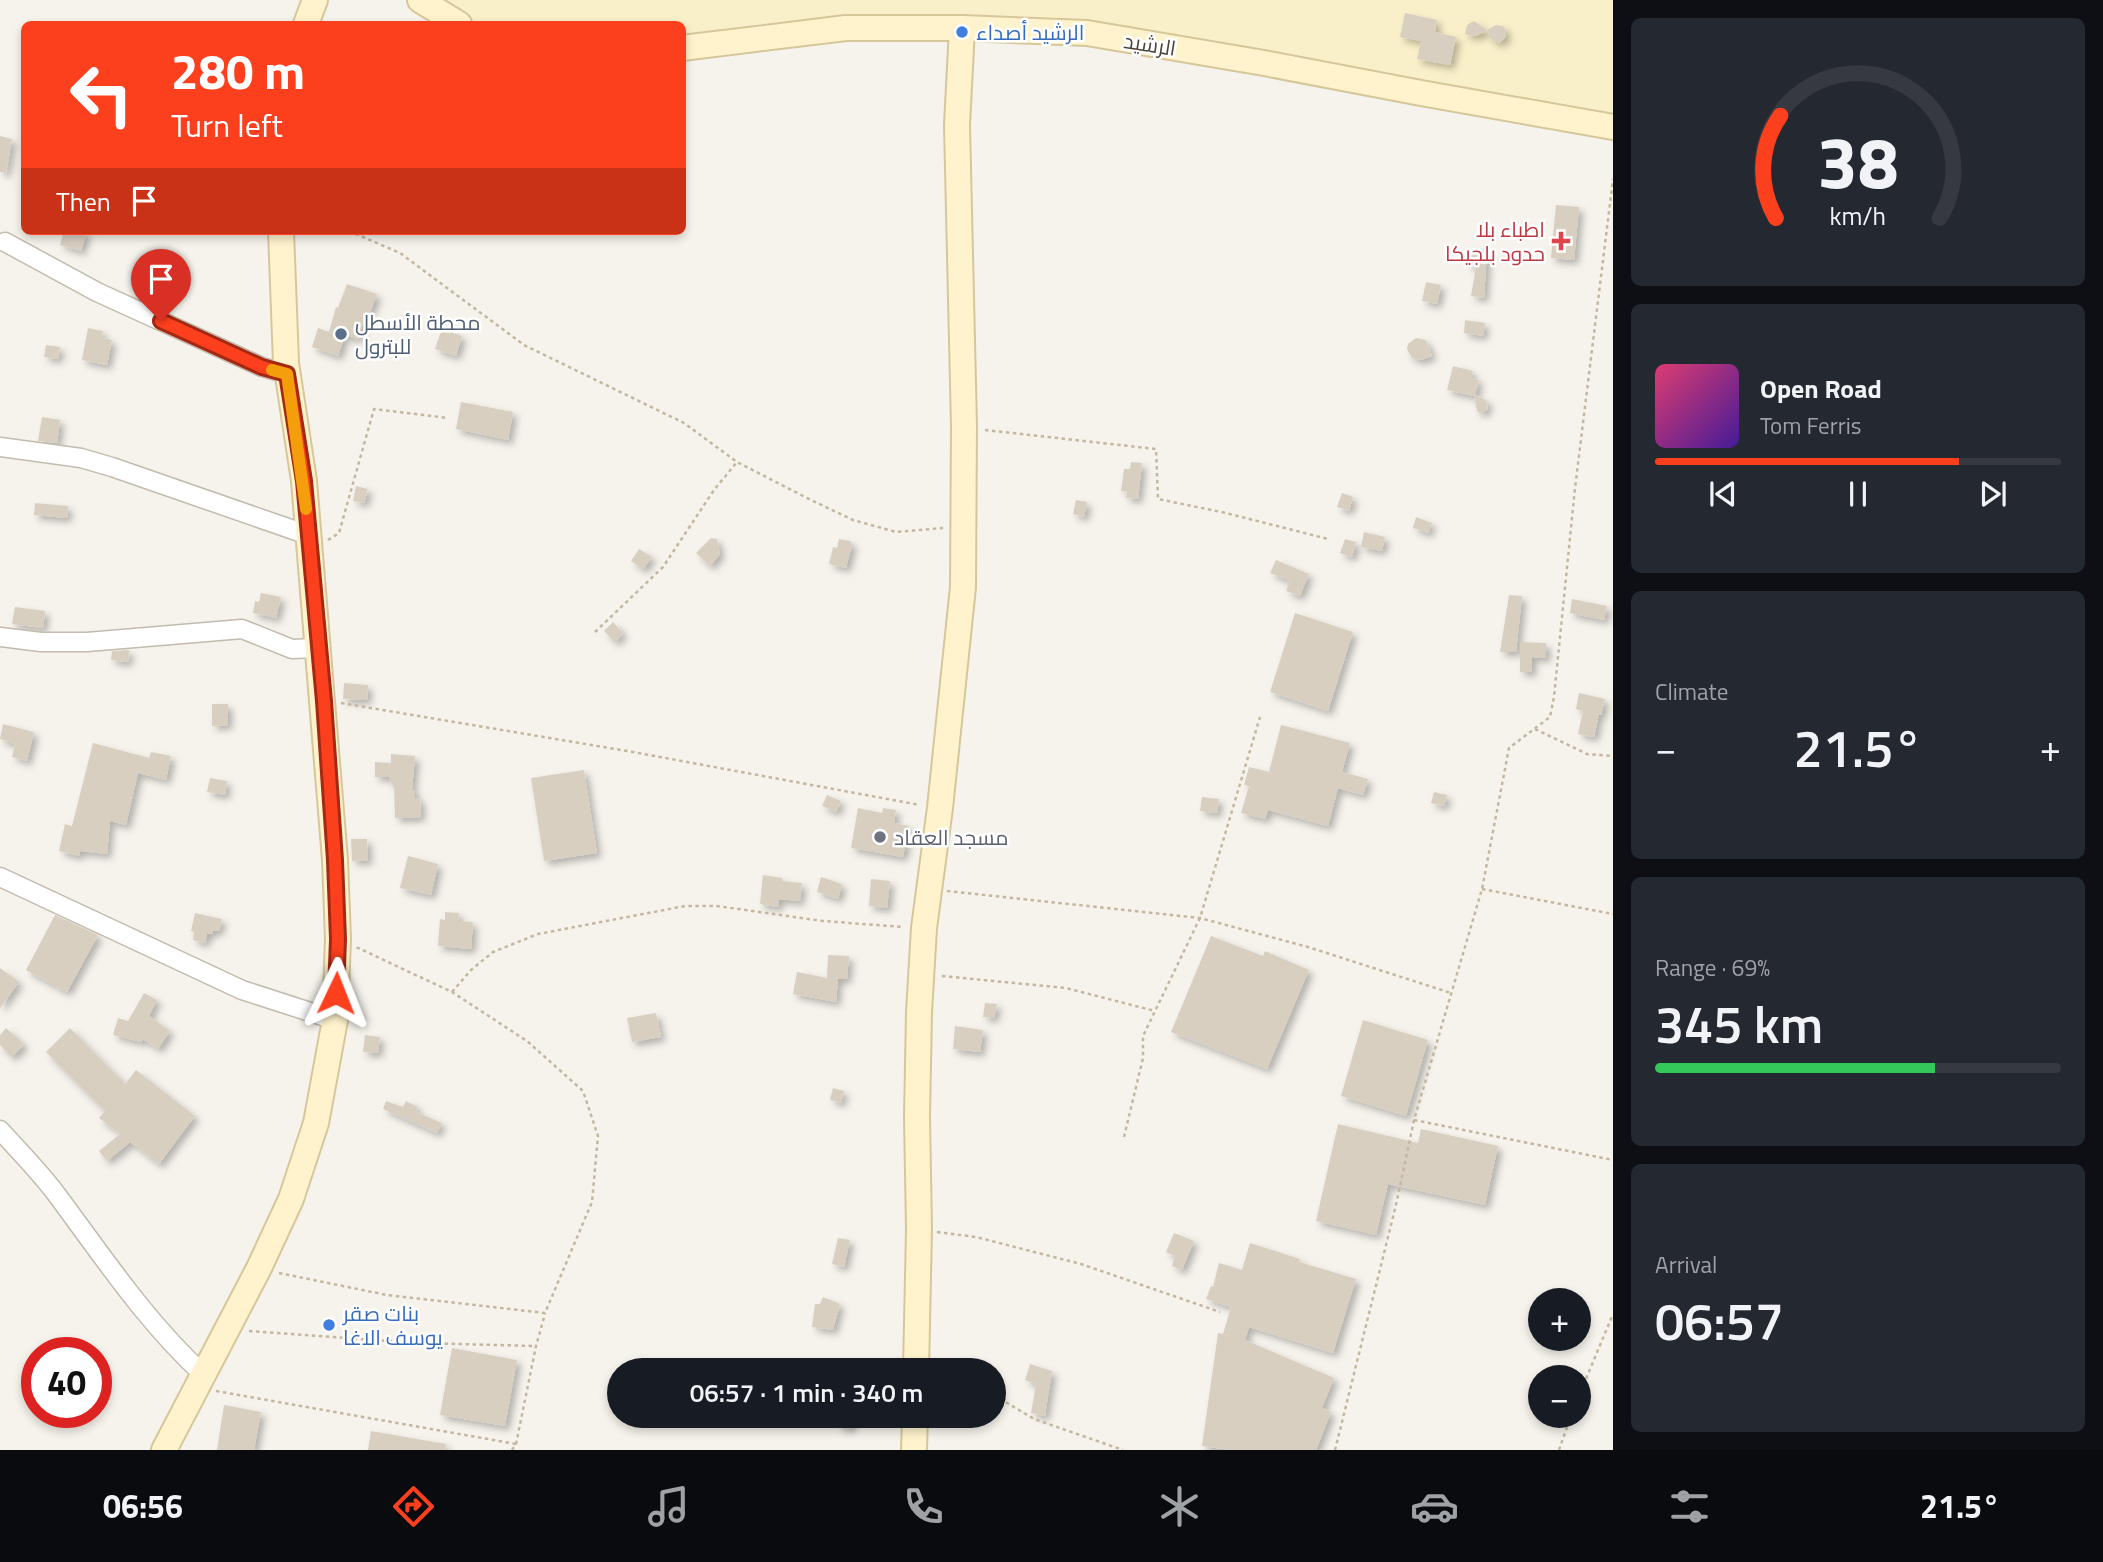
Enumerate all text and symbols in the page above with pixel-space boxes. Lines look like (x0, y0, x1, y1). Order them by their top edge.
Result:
place label: الرشيد أصداء (976, 16, 1084, 48)
marker: الرشيد أصداء (954, 24, 970, 40)
street label: الرشيد (1122, 24, 1178, 64)
text: 280 m (171, 33, 305, 108)
icon: left (56, 49, 147, 140)
text: Turn left (171, 101, 283, 149)
text: 38 (1817, 107, 1899, 217)
text: Then (56, 182, 111, 221)
icon: arrive (125, 182, 163, 220)
text: km/h (1830, 197, 1886, 235)
place label: اطباء بلا حدود بلجيكا (1445, 213, 1545, 269)
marker: اطباء بلا حدود بلجيكا (1551, 231, 1571, 251)
pin (131, 249, 191, 321)
icon: arrive (142, 260, 180, 298)
place label: محطة الأسطل للبترول (355, 306, 481, 362)
marker: محطة الأسطل للبترول (333, 326, 349, 342)
text: Open Road (1760, 369, 1882, 408)
text: Tom Ferris (1760, 408, 1861, 443)
icon: previous (1704, 475, 1742, 513)
icon: pause (1839, 475, 1877, 513)
icon: next (1974, 475, 2012, 513)
text: Climate (1655, 674, 1728, 709)
text: 21.5° (1794, 708, 1922, 787)
text: − (1655, 719, 1676, 777)
text: + (2040, 719, 2061, 777)
place label: مسجد العقاد (894, 821, 1009, 853)
marker: مسجد العقاد (872, 829, 888, 845)
text: Range · 69% (1655, 950, 1770, 985)
position arrow (299, 956, 373, 1030)
text: 345 km (1655, 984, 1823, 1063)
text: Arrival (1655, 1247, 1717, 1282)
text: 06:57 (1655, 1281, 1784, 1360)
map controls (1528, 1288, 1591, 1428)
button: + (1528, 1288, 1591, 1351)
place label: بنات صقر يوسف الاغا (342, 1297, 443, 1353)
marker: بنات صقر يوسف الاغا (321, 1317, 337, 1333)
speed limit sign: 40 (21, 1337, 112, 1428)
button: − (1528, 1365, 1591, 1428)
text: 06:57 · 1 min · 340 m (690, 1373, 923, 1412)
text: 06:56 (103, 1482, 183, 1530)
icon: directions (389, 1482, 438, 1531)
icon: music (644, 1482, 693, 1531)
icon: phone (899, 1482, 948, 1531)
icon: climate (1155, 1482, 1204, 1531)
icon: car (1410, 1482, 1459, 1531)
icon: filters (1665, 1482, 1714, 1531)
text: 21.5° (1920, 1482, 2000, 1530)

